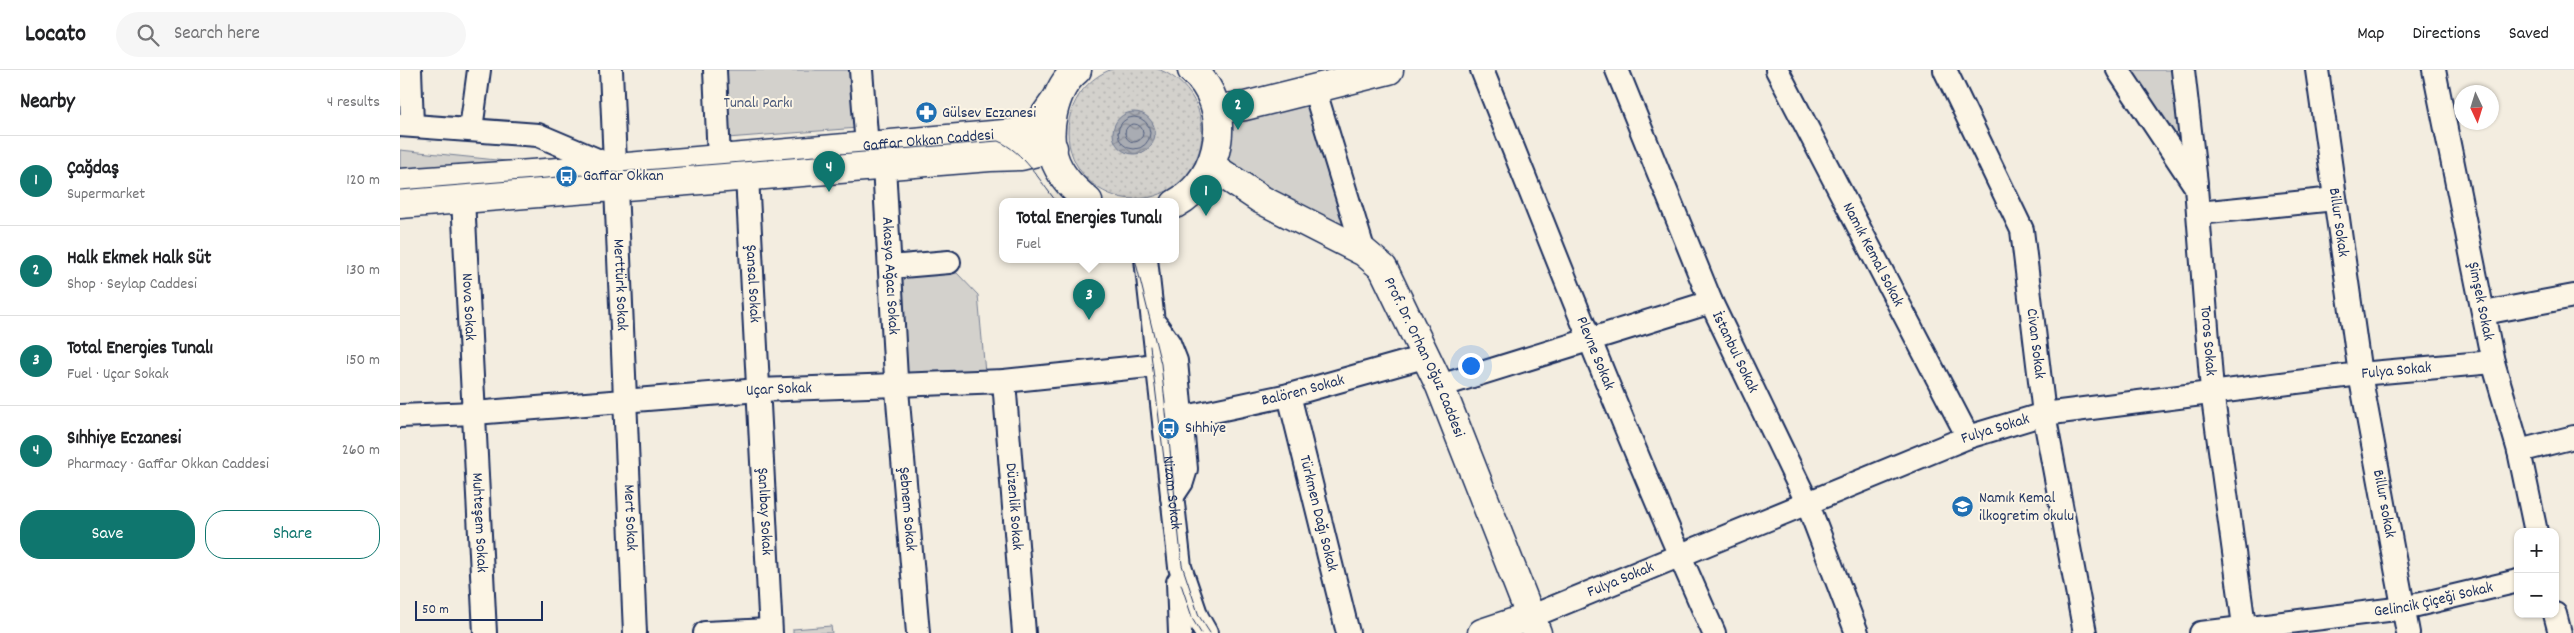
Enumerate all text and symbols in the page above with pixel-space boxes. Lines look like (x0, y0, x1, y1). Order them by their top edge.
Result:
search box (116, 12, 466, 57)
text: Locato (25, 18, 86, 52)
icon: search (134, 21, 162, 49)
text: Search here (174, 21, 260, 48)
text: Map (2357, 22, 2384, 47)
text: Directions (2412, 22, 2481, 47)
text: Saved (2509, 22, 2549, 47)
north arrow (2454, 85, 2499, 130)
text: Nearby (20, 88, 75, 118)
pin: 2 (1222, 89, 1254, 130)
text: 4 results (327, 91, 380, 114)
park label: Tunalı Parkı (724, 92, 792, 115)
pharmacy icon: Gülsev Eczanesi (914, 101, 938, 125)
place label: Gülsev Eczanesi (942, 102, 1036, 125)
street label: Gaffar Okkan Caddesi (862, 123, 995, 158)
pin: 4 (813, 151, 845, 192)
text: Çağdaş (67, 156, 119, 183)
bus stop icon: Gaffar Okkan (555, 164, 579, 188)
place label: Gaffar Okkan (583, 165, 664, 188)
text: 1 (34, 169, 38, 192)
text: 120 m (346, 169, 380, 192)
pin: 1 (1190, 175, 1222, 216)
text: Supermarket (67, 183, 145, 206)
street label: Billur Sokak (2322, 186, 2355, 259)
popup (999, 198, 1179, 263)
street label: Namık Kemal Sokak (1836, 198, 1910, 311)
text: Total Energies Tunalı (1016, 206, 1162, 233)
street label: Akasya Ağacı Sokak (875, 216, 905, 336)
text: Fuel (1016, 233, 1041, 256)
street label: Merttürk Sokak (607, 238, 634, 331)
street label: Şansal Sokak (739, 244, 766, 323)
text: Halk Ekmek Halk Süt (67, 246, 211, 273)
text: 2 (33, 259, 40, 282)
text: 130 m (346, 259, 380, 282)
street label: Şimşek Sokak (2462, 260, 2500, 343)
street label: Nova Sokak (455, 272, 482, 341)
text: Shop · Seylap Caddesi (67, 273, 197, 296)
street label: Prof. Dr. Orhan Oğuz Caddesi (1378, 273, 1471, 441)
pin: 3 (1073, 279, 1105, 320)
street label: Toros Sokak (2194, 305, 2222, 377)
street label: İstanbul Sokak (1706, 307, 1765, 397)
street label: Civan Sokak (2020, 307, 2051, 380)
street label: Plevne Sokak (1570, 313, 1621, 394)
text: Total Energies Tunalı (67, 336, 213, 363)
text: 3 (32, 349, 40, 372)
text: 150 m (346, 349, 380, 372)
your location (1458, 353, 1484, 379)
street label: Fulya Sokak (2360, 356, 2432, 385)
text: Fuel · Uçar Sokak (67, 363, 169, 386)
street label: Balören Sokak (1259, 368, 1347, 412)
street label: Uçar Sokak (745, 377, 812, 403)
street label: Fulya Sokak (1957, 408, 2032, 450)
bus stop icon: Sıhhiye (1157, 416, 1181, 440)
place label: Sıhhiye (1185, 417, 1226, 440)
text: Sıhhiye Eczanesi (67, 426, 181, 453)
text: 4 (33, 439, 39, 462)
text: 260 m (342, 439, 380, 462)
text: Pharmacy · Gaffar Okkan Caddesi (67, 453, 269, 476)
street label: Türkmen Dağı Sokak (1293, 453, 1344, 574)
street label: Nizam Sokak (1156, 455, 1187, 531)
street label: Düzenlik Sokak (999, 462, 1029, 551)
street label: Şebnem Sokak (892, 466, 922, 552)
street label: Şanlıbay Sokak (751, 467, 778, 556)
street label: Billur sokak (2366, 468, 2402, 540)
street label: Muhteşem Sokak (465, 472, 493, 573)
street label: Mert Sokak (617, 484, 643, 551)
place label: Namık Kemal ilkogretim okulu (1979, 487, 2074, 528)
school or university icon: Namık Kemal ilkogretim okulu (1951, 495, 1975, 519)
button: Save (20, 510, 195, 559)
button: Share (205, 510, 380, 559)
map controls (2514, 528, 2559, 618)
button: + (2514, 528, 2559, 573)
street label: Fulya Sokak (1584, 556, 1658, 604)
button: − (2514, 573, 2559, 618)
street label: Gelincik Çiçeği Sokak (2373, 576, 2495, 623)
scale bar (415, 598, 542, 621)
text: 50 m (422, 600, 449, 620)

